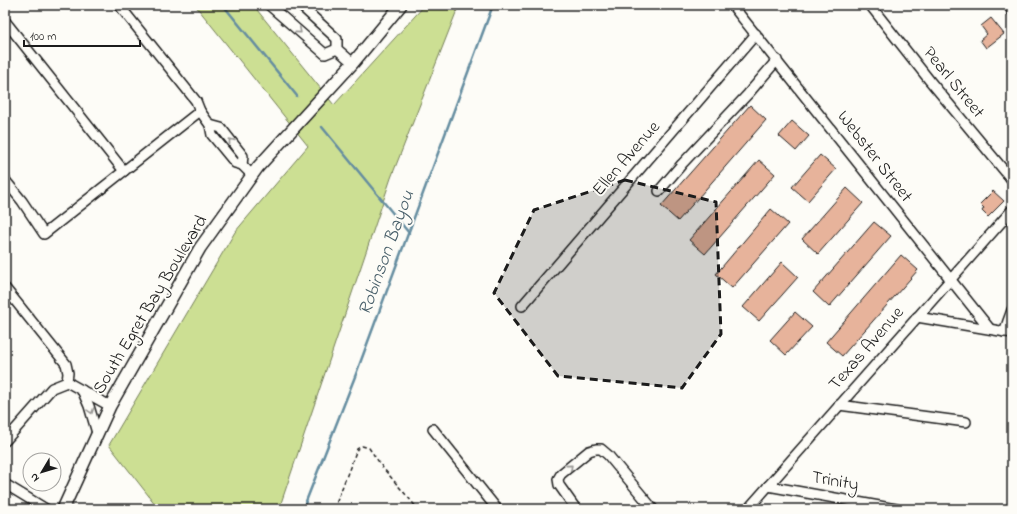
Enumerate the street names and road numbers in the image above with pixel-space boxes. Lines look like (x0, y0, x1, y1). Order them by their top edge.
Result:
street label: Pearl Street (916, 42, 990, 124)
street label: Webster Street (830, 106, 918, 208)
street label: Ellen Avenue (587, 115, 668, 202)
street label: South Egret Bay Boulevard (87, 210, 216, 400)
street label: Texas Avenue (823, 301, 911, 397)
street label: Trinity (809, 465, 861, 499)

